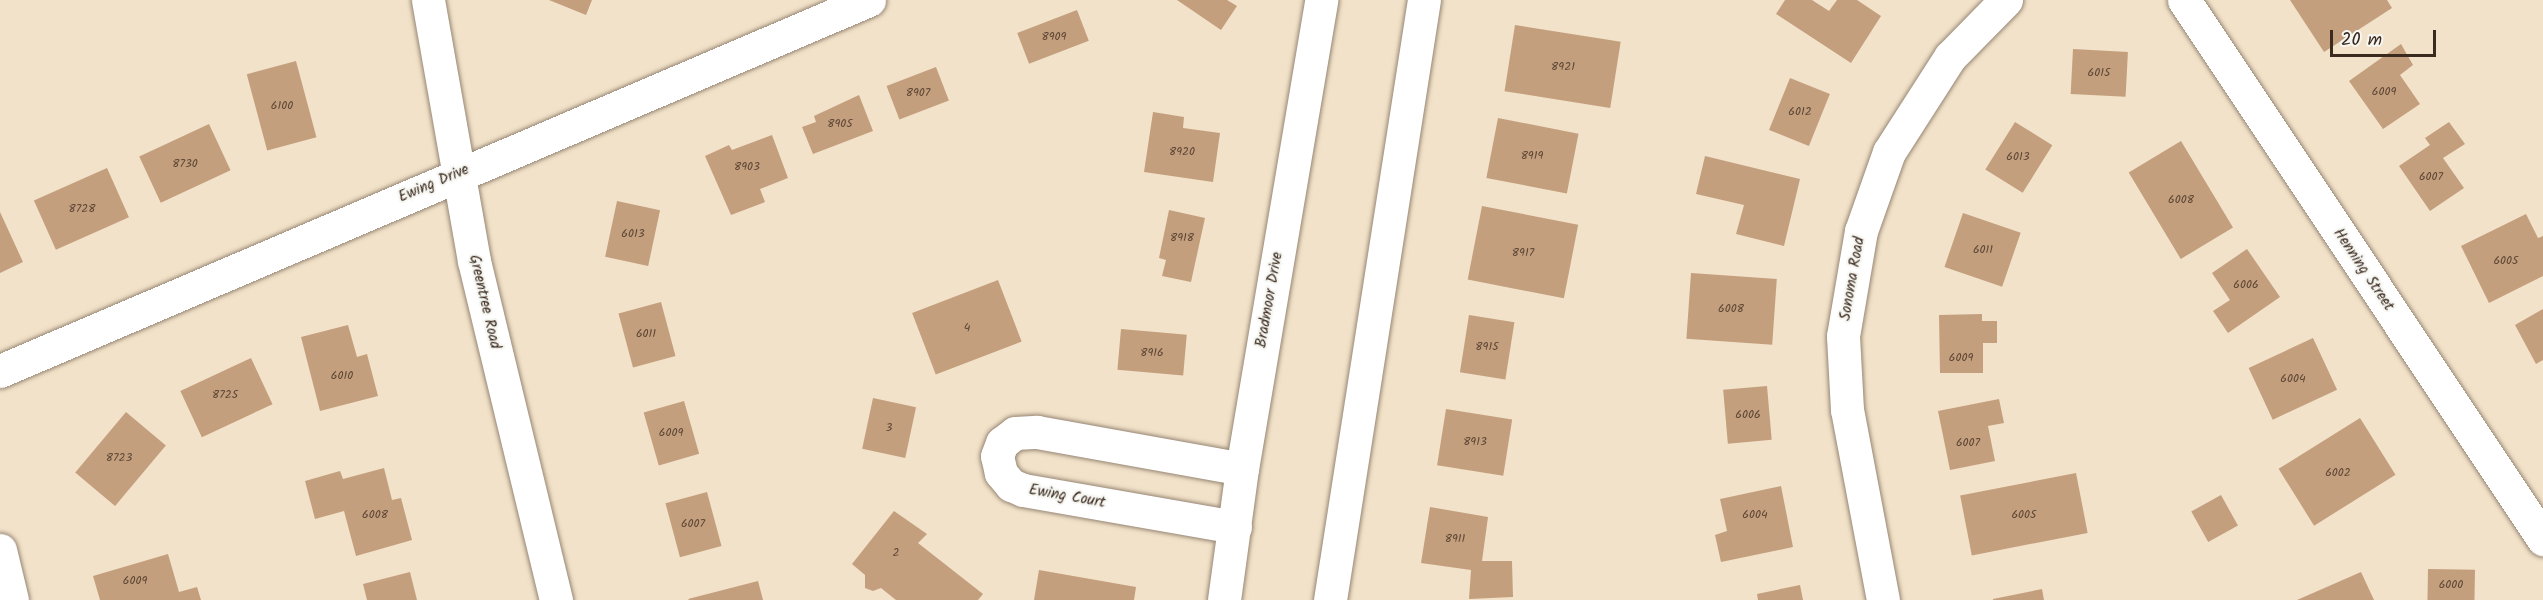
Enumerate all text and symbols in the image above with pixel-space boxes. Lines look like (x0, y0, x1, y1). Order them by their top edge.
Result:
scale bar (2333, 18, 2440, 56)
text: 20 m (2341, 26, 2382, 55)
house number: 8909 (1042, 30, 1066, 44)
house number: 8921 (1551, 60, 1575, 74)
house number: 6015 (2088, 66, 2110, 80)
house number: 6009 (2372, 85, 2396, 99)
house number: 8907 (906, 86, 930, 100)
house number: 6100 (271, 99, 293, 113)
house number: 6012 (1788, 105, 1812, 119)
house number: 8905 (827, 117, 853, 131)
house number: 8920 (1169, 145, 1195, 159)
house number: 8919 (1521, 149, 1543, 163)
house number: 6013 (2006, 150, 2030, 164)
house number: 8730 (172, 157, 198, 171)
house number: 8903 (734, 160, 760, 174)
street label: Ewing Drive (396, 161, 472, 207)
house number: 6007 (2419, 170, 2443, 184)
house number: 6008 (2168, 193, 2194, 207)
house number: 8728 (69, 202, 95, 216)
street label: Henning Street (2329, 225, 2397, 315)
house number: 6013 (621, 227, 645, 241)
house number: 8918 (1170, 231, 1194, 245)
street label: Sonoma Road (1837, 236, 1869, 322)
house number: 6011 (1973, 243, 1993, 257)
house number: 8917 (1512, 246, 1534, 260)
street label: Bradmoor Drive (1253, 251, 1287, 349)
street label: Greentree Road (464, 253, 504, 351)
house number: 6005 (2493, 254, 2519, 268)
house number: 6006 (2233, 278, 2259, 292)
house number: 6008 (1718, 302, 1744, 316)
house number: 4 (964, 321, 970, 335)
house number: 6011 (636, 327, 656, 341)
house number: 8915 (1475, 340, 1499, 354)
house number: 8916 (1140, 346, 1164, 360)
house number: 6009 (1949, 351, 1973, 365)
house number: 6010 (331, 369, 353, 383)
house number: 6004 (2280, 372, 2306, 386)
house number: 8725 (212, 388, 238, 402)
house number: 6006 (1735, 408, 1761, 422)
house number: 3 (886, 421, 892, 435)
house number: 6009 (659, 426, 683, 440)
house number: 8913 (1463, 435, 1487, 449)
house number: 6007 (1956, 436, 1980, 450)
house number: 8723 (106, 451, 132, 465)
house number: 6002 (2325, 466, 2351, 480)
street label: Ewing Court (1027, 481, 1107, 513)
house number: 6008 (362, 508, 388, 522)
house number: 6004 (1742, 508, 1768, 522)
house number: 6005 (2011, 508, 2037, 522)
house number: 6007 (681, 517, 705, 531)
house number: 8911 (1445, 532, 1465, 546)
house number: 2 (893, 546, 899, 560)
house number: 6009 (123, 574, 147, 588)
house number: 6000 (2439, 578, 2463, 592)

